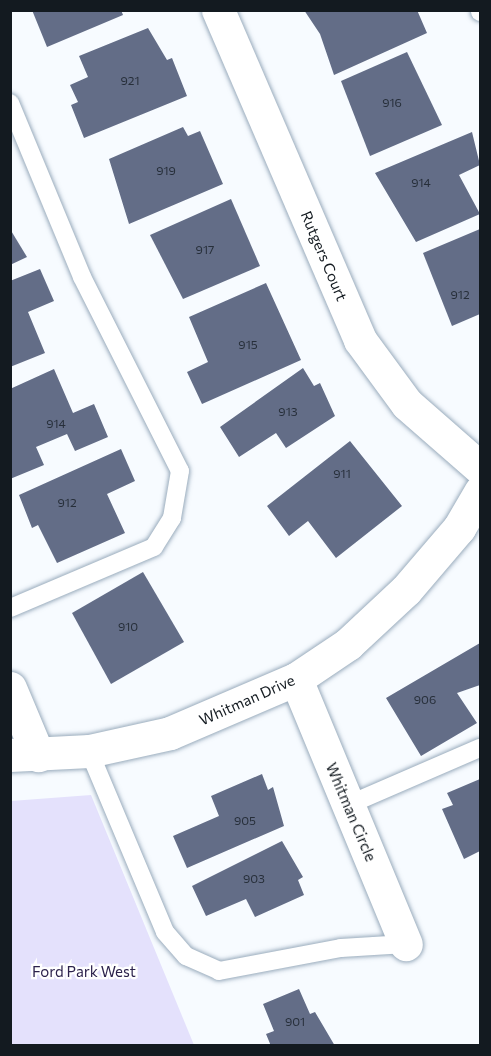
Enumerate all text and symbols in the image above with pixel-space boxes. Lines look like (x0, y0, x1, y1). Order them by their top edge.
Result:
house number: 921 (120, 74, 140, 88)
house number: 916 (382, 96, 402, 110)
house number: 919 (156, 164, 176, 178)
house number: 914 (411, 176, 431, 190)
street label: Rutgers Court (297, 208, 351, 304)
house number: 917 (196, 243, 214, 257)
house number: 912 (450, 288, 470, 302)
house number: 915 (238, 338, 258, 352)
house number: 913 (278, 405, 298, 419)
house number: 914 (46, 417, 66, 431)
house number: 911 (333, 467, 351, 481)
house number: 912 (57, 496, 77, 510)
house number: 910 (118, 620, 138, 634)
street label: Whitman Drive (197, 671, 297, 729)
house number: 906 (414, 693, 436, 707)
street label: Whitman Circle (322, 760, 380, 864)
house number: 905 (234, 814, 256, 828)
house number: 903 (243, 872, 265, 886)
park label: Ford Park West (32, 963, 136, 981)
house number: 901 (285, 1015, 305, 1029)

